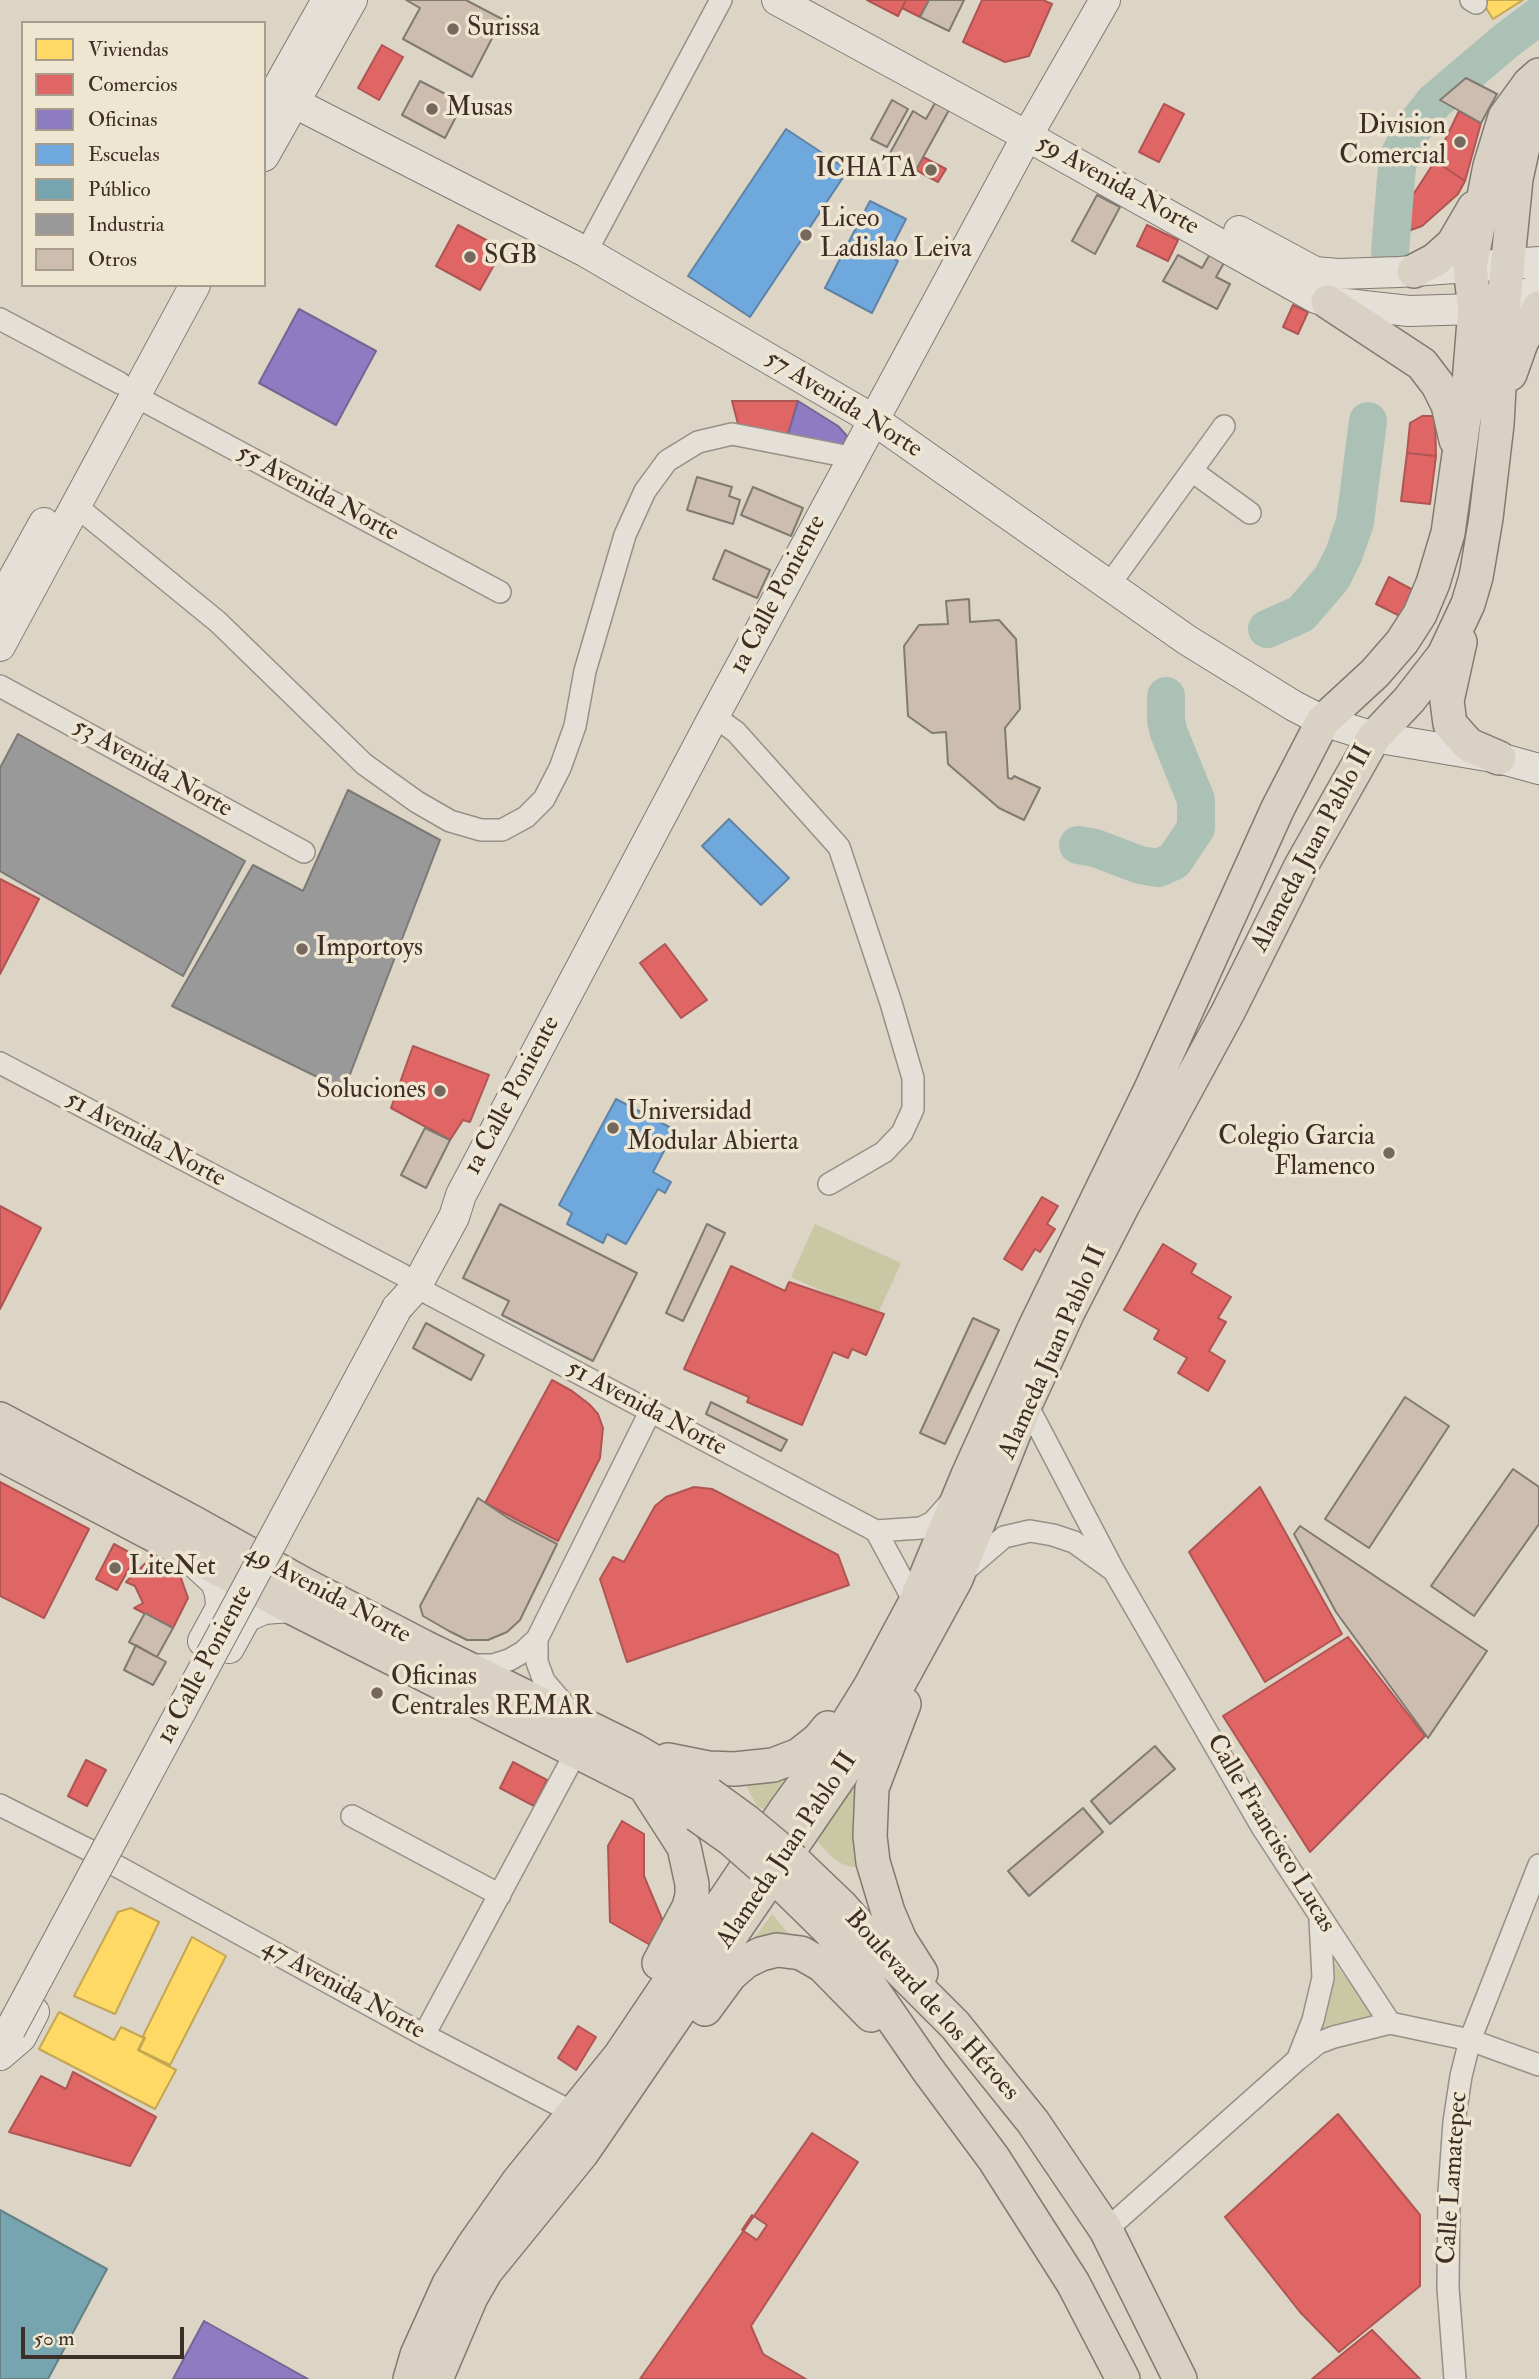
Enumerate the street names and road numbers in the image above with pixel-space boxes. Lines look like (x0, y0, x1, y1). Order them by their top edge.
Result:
street label: 59 Avenida Norte (1030, 128, 1204, 244)
street label: 57 Avenida Norte (758, 344, 928, 466)
street label: 55 Avenida Norte (230, 438, 404, 550)
street label: 1a Calle Poniente (724, 510, 834, 680)
street label: 53 Avenida Norte (67, 712, 237, 826)
street label: Alameda Juan Pablo II (1245, 740, 1381, 958)
street label: 1a Calle Poniente (458, 1011, 568, 1181)
street label: 51 Avenida Norte (59, 1085, 231, 1195)
street label: Alameda Juan Pablo II (993, 1242, 1115, 1464)
street label: 51 Avenida Norte (560, 1354, 732, 1464)
street label: 49 Avenida Norte (239, 1538, 415, 1652)
street label: 1a Calle Poniente (151, 1580, 261, 1750)
street label: Calle Francisco Lucas (1199, 1729, 1341, 1939)
street label: Alameda Juan Pablo II (711, 1747, 865, 1955)
street label: Boulevard de los Héroes (837, 1904, 1025, 2108)
street label: 47 Avenida Norte (256, 1932, 430, 2048)
street label: Calle Lamatepec (1432, 2090, 1476, 2266)

